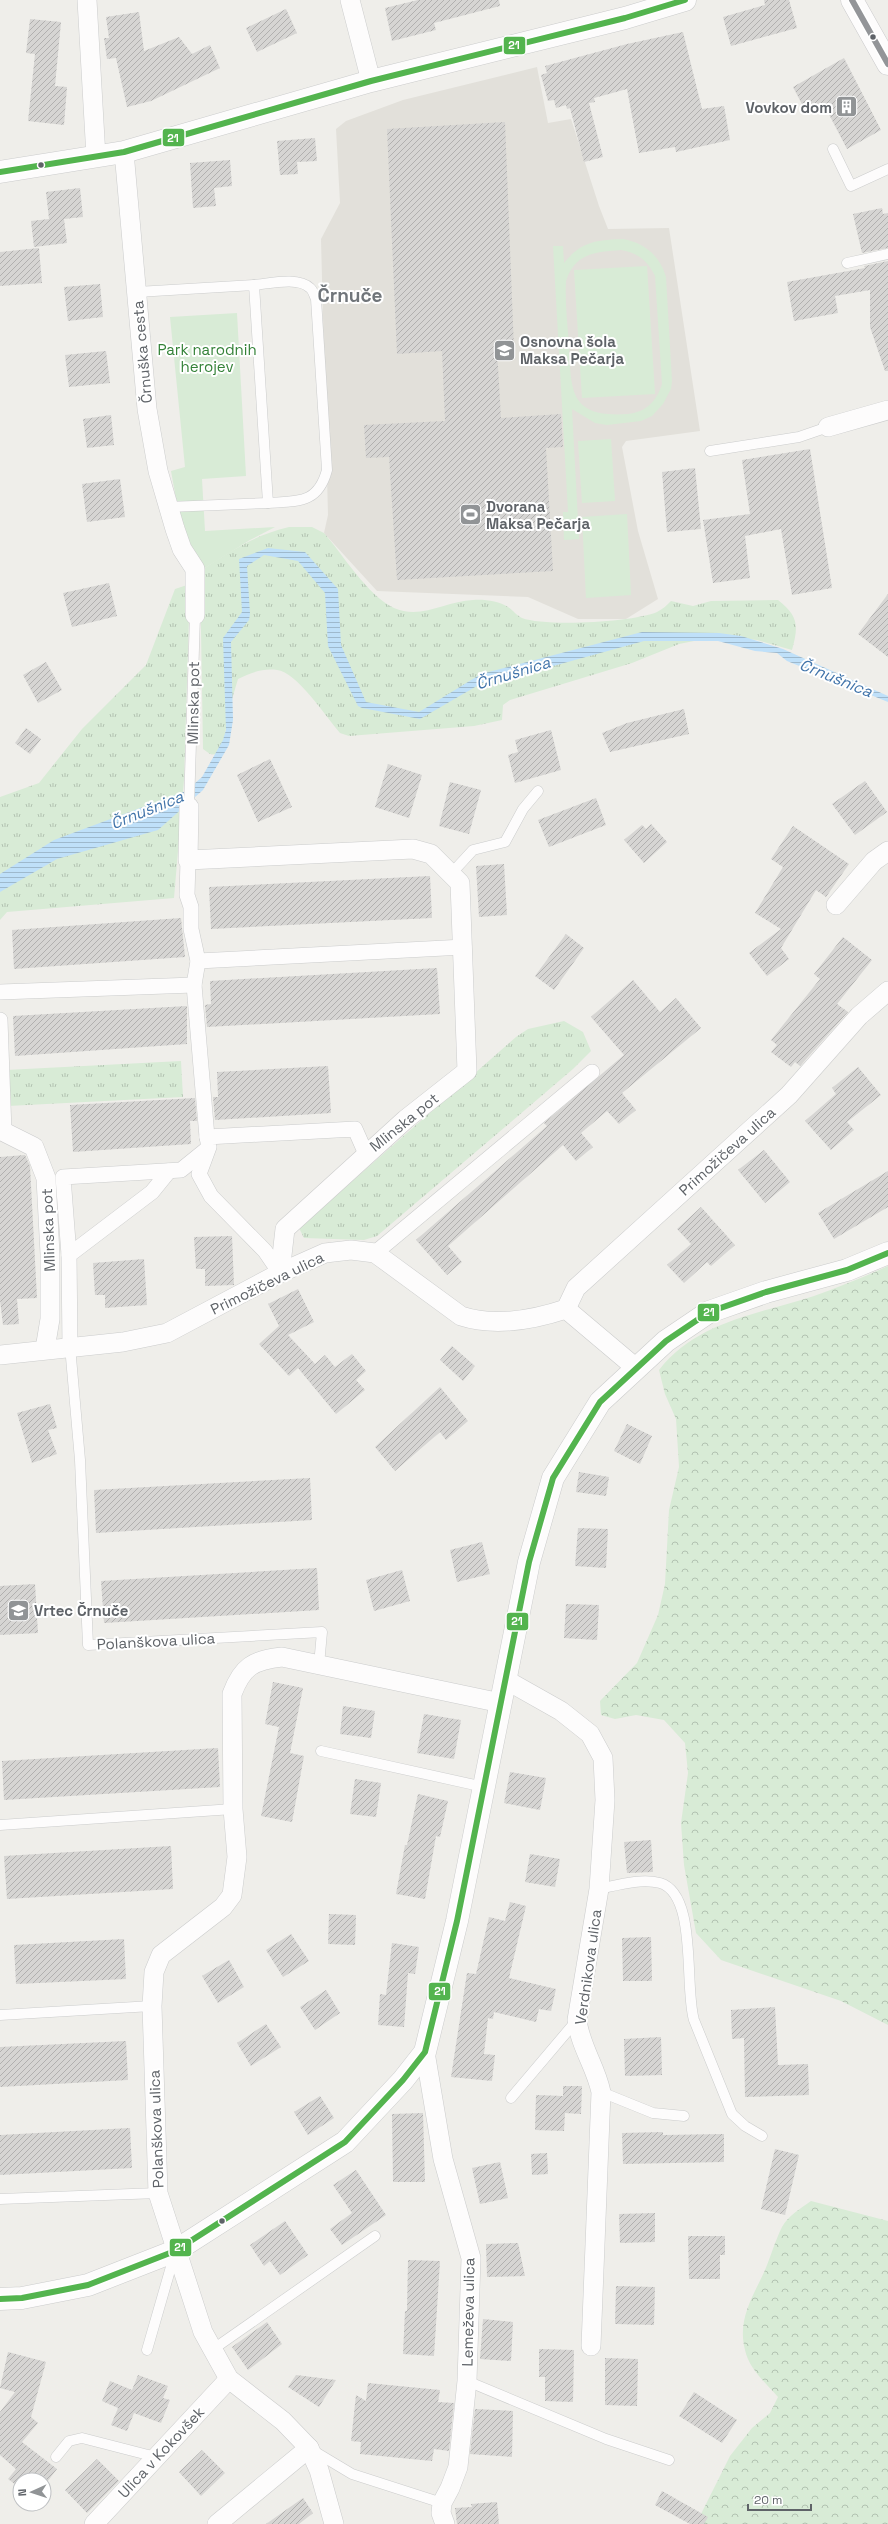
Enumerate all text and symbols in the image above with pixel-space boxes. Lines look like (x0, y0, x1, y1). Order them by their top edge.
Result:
unlabelled marker (868, 32, 878, 42)
line badge: 21 (503, 36, 526, 55)
text: 21 (508, 38, 520, 52)
building icon: Vovkov dom (834, 94, 860, 120)
place label: Vovkov dom (745, 98, 832, 117)
line badge: 21 (162, 128, 185, 147)
text: 21 (167, 131, 179, 145)
unlabelled marker (36, 160, 46, 170)
district label: Črnuče (317, 283, 383, 308)
street label: Črnuška cesta (128, 300, 156, 404)
place label: Osnovna šola Maksa Pečarja (520, 332, 624, 368)
school or university icon: Osnovna šola Maksa Pečarja (492, 337, 518, 363)
park label: Park narodnih herojev (157, 340, 257, 376)
place label: Dvorana Maksa Pečarja (486, 497, 590, 533)
sports icon: Dvorana Maksa Pečarja (458, 502, 484, 528)
water label: Črnušnica (473, 652, 554, 694)
water label: Črnušnica (797, 654, 876, 702)
street label: Mlinska pot (183, 661, 203, 745)
water label: Črnušnica (108, 786, 187, 834)
street label: Mlinska pot (366, 1088, 442, 1156)
street label: Primožičeva ulica (675, 1102, 780, 1199)
street label: Mlinska pot (37, 1188, 59, 1272)
street label: Primožičeva ulica (207, 1247, 327, 1319)
line badge: 21 (697, 1303, 720, 1322)
text: 21 (703, 1305, 715, 1319)
school or university icon: Vrtec Črnuče (5, 1597, 31, 1623)
place label: Vrtec Črnuče (34, 1601, 129, 1620)
line badge: 21 (506, 1612, 529, 1631)
text: 21 (511, 1614, 523, 1628)
street label: Polanškova ulica (96, 1628, 216, 1654)
street label: Verdnikova ulica (570, 1908, 606, 2026)
line badge: 21 (428, 1982, 451, 2001)
text: 21 (434, 1984, 446, 1998)
street label: Polanškova ulica (144, 2069, 168, 2189)
unlabelled marker (217, 2216, 227, 2226)
line badge: 21 (169, 2238, 192, 2257)
text: 21 (174, 2240, 186, 2254)
street label: Lemeževa ulica (458, 2257, 478, 2367)
street label: Ulica v Kokovšek (114, 2402, 208, 2502)
north arrow (12, 2472, 52, 2512)
scale bar (748, 2486, 811, 2512)
text: N (15, 2488, 29, 2497)
text: 20 m (754, 2492, 782, 2508)

